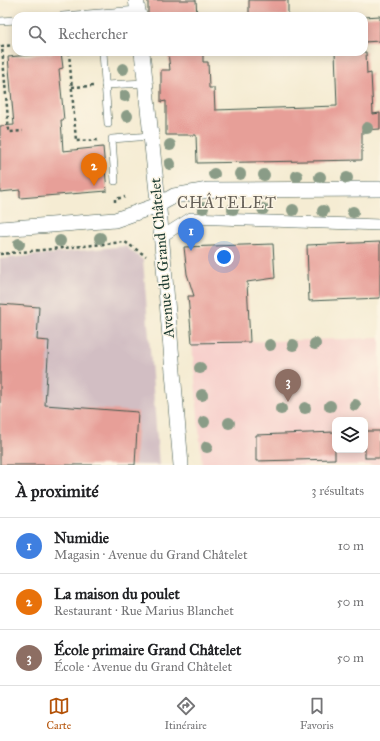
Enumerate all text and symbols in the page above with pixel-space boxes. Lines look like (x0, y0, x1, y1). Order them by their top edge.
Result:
search box (12, 12, 368, 56)
icon: search (26, 23, 48, 45)
text: Rechercher (58, 25, 128, 43)
pin: 2 (81, 153, 107, 186)
street label: Avenue du Grand Châtelet (146, 176, 178, 340)
district label: CHÂTELET (177, 192, 277, 212)
pin: 1 (178, 218, 204, 251)
your location (214, 247, 234, 267)
pin: 3 (275, 369, 301, 402)
map controls (332, 417, 368, 453)
button: layers (332, 417, 368, 453)
text: À proximité (16, 481, 99, 502)
text: 3 résultats (311, 483, 364, 499)
text: Numidie (54, 529, 109, 547)
text: 1 (26, 538, 32, 554)
text: 10 m (338, 538, 364, 554)
text: Magasin · Avenue du Grand Châtelet (54, 547, 248, 563)
text: La maison du poulet (54, 585, 180, 603)
text: 2 (26, 594, 32, 610)
text: 50 m (337, 594, 364, 610)
text: Restaurant · Rue Marius Blanchet (54, 603, 234, 619)
text: École primaire Grand Châtelet (54, 641, 241, 659)
text: 3 (26, 650, 32, 666)
text: 50 m (337, 650, 364, 666)
text: École · Avenue du Grand Châtelet (54, 659, 232, 675)
tab: Carte (47, 695, 71, 732)
tab: Itinéraire (164, 695, 207, 732)
tab: Favoris (300, 695, 333, 732)

